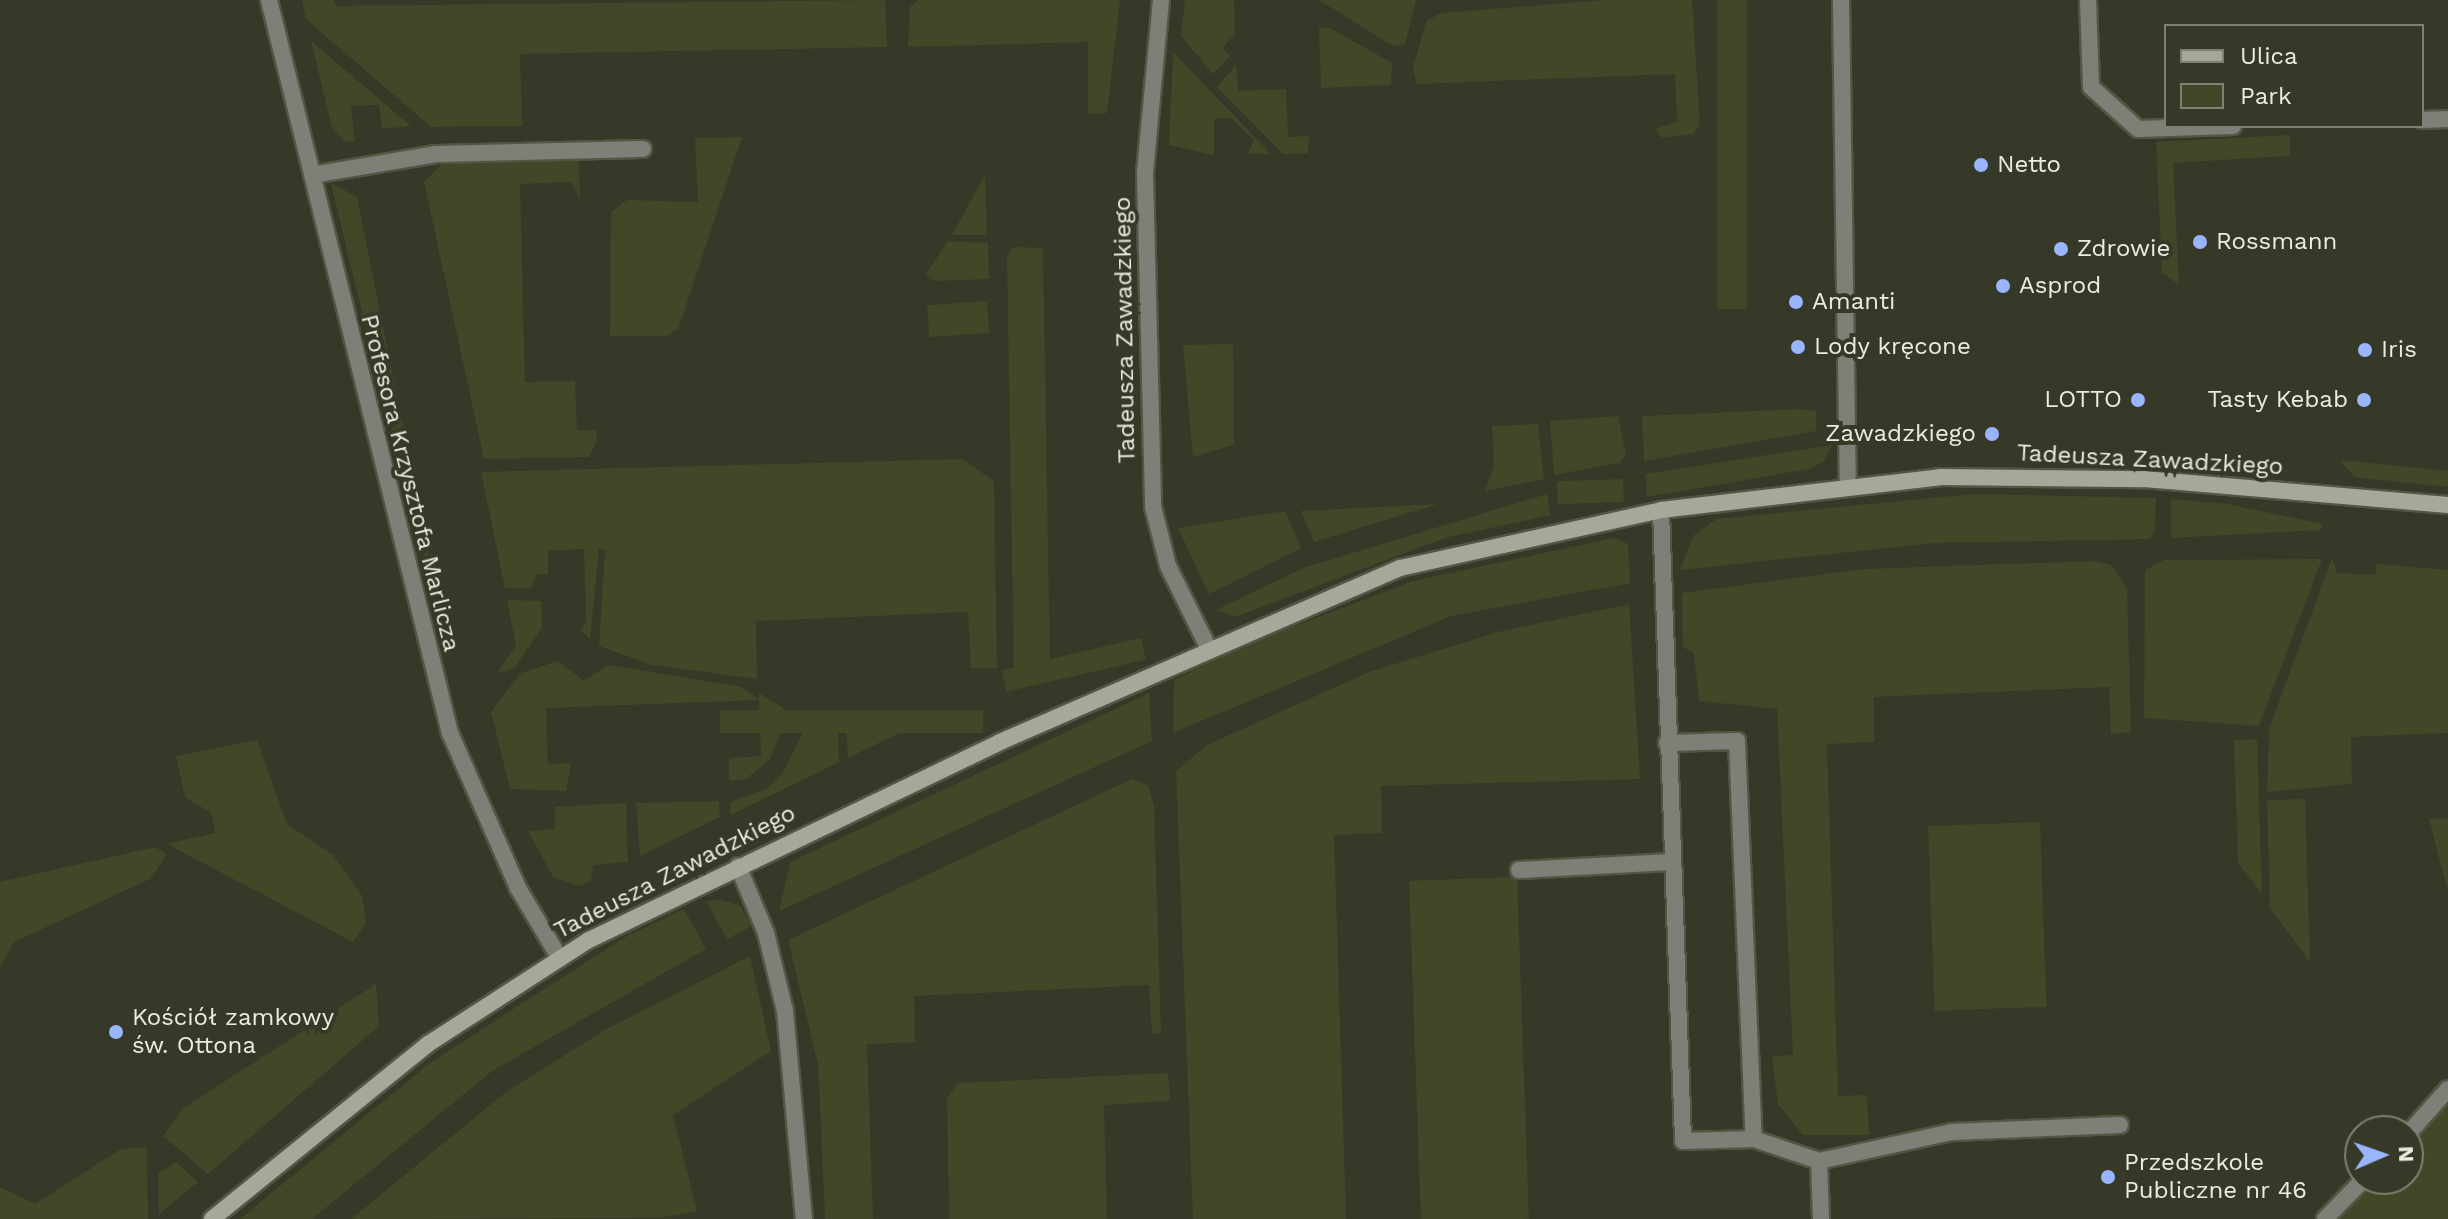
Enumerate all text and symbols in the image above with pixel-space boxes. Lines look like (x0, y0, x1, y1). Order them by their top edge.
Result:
legend (2164, 24, 2424, 128)
text: Ulica (2240, 42, 2298, 70)
text: Park (2240, 82, 2292, 110)
place label: Netto (1997, 151, 2061, 179)
marker: Netto (1972, 156, 1990, 174)
street label: Tadeusza Zawadzkiego (1108, 196, 1142, 464)
place label: Rossmann (2216, 228, 2337, 256)
marker: Rossmann (2191, 233, 2209, 251)
place label: Zdrowie (2077, 235, 2170, 263)
marker: Zdrowie (2052, 240, 2070, 258)
place label: Asprod (2019, 272, 2101, 300)
marker: Asprod (1994, 277, 2012, 295)
place label: Amanti (1812, 288, 1895, 316)
marker: Amanti (1787, 293, 1805, 311)
street label: Profesora Krzysztofa Marlicza (354, 311, 466, 655)
place label: Lody kręcone (1814, 333, 1971, 361)
place label: Iris (2381, 336, 2417, 364)
marker: Lody kręcone (1789, 338, 1807, 356)
marker: Iris (2356, 341, 2374, 359)
place label: LOTTO (2044, 386, 2122, 414)
place label: Tasty Kebab (2207, 386, 2348, 414)
marker: LOTTO (2129, 391, 2147, 409)
marker: Tasty Kebab (2355, 391, 2373, 409)
place label: Zawadzkiego (1825, 420, 1976, 448)
marker: Zawadzkiego (1983, 425, 2001, 443)
street label: Tadeusza Zawadzkiego (2016, 439, 2284, 481)
street label: Tadeusza Zawadzkiego (549, 798, 801, 946)
place label: Kościół zamkowy św. Ottona (132, 1004, 334, 1060)
marker: Kościół zamkowy św. Ottona (107, 1023, 125, 1041)
north arrow (2344, 1115, 2424, 1195)
text: N (2394, 1146, 2419, 1163)
place label: Przedszkole Publiczne nr 46 (2124, 1149, 2307, 1205)
marker: Przedszkole Publiczne nr 46 (2099, 1168, 2117, 1186)

